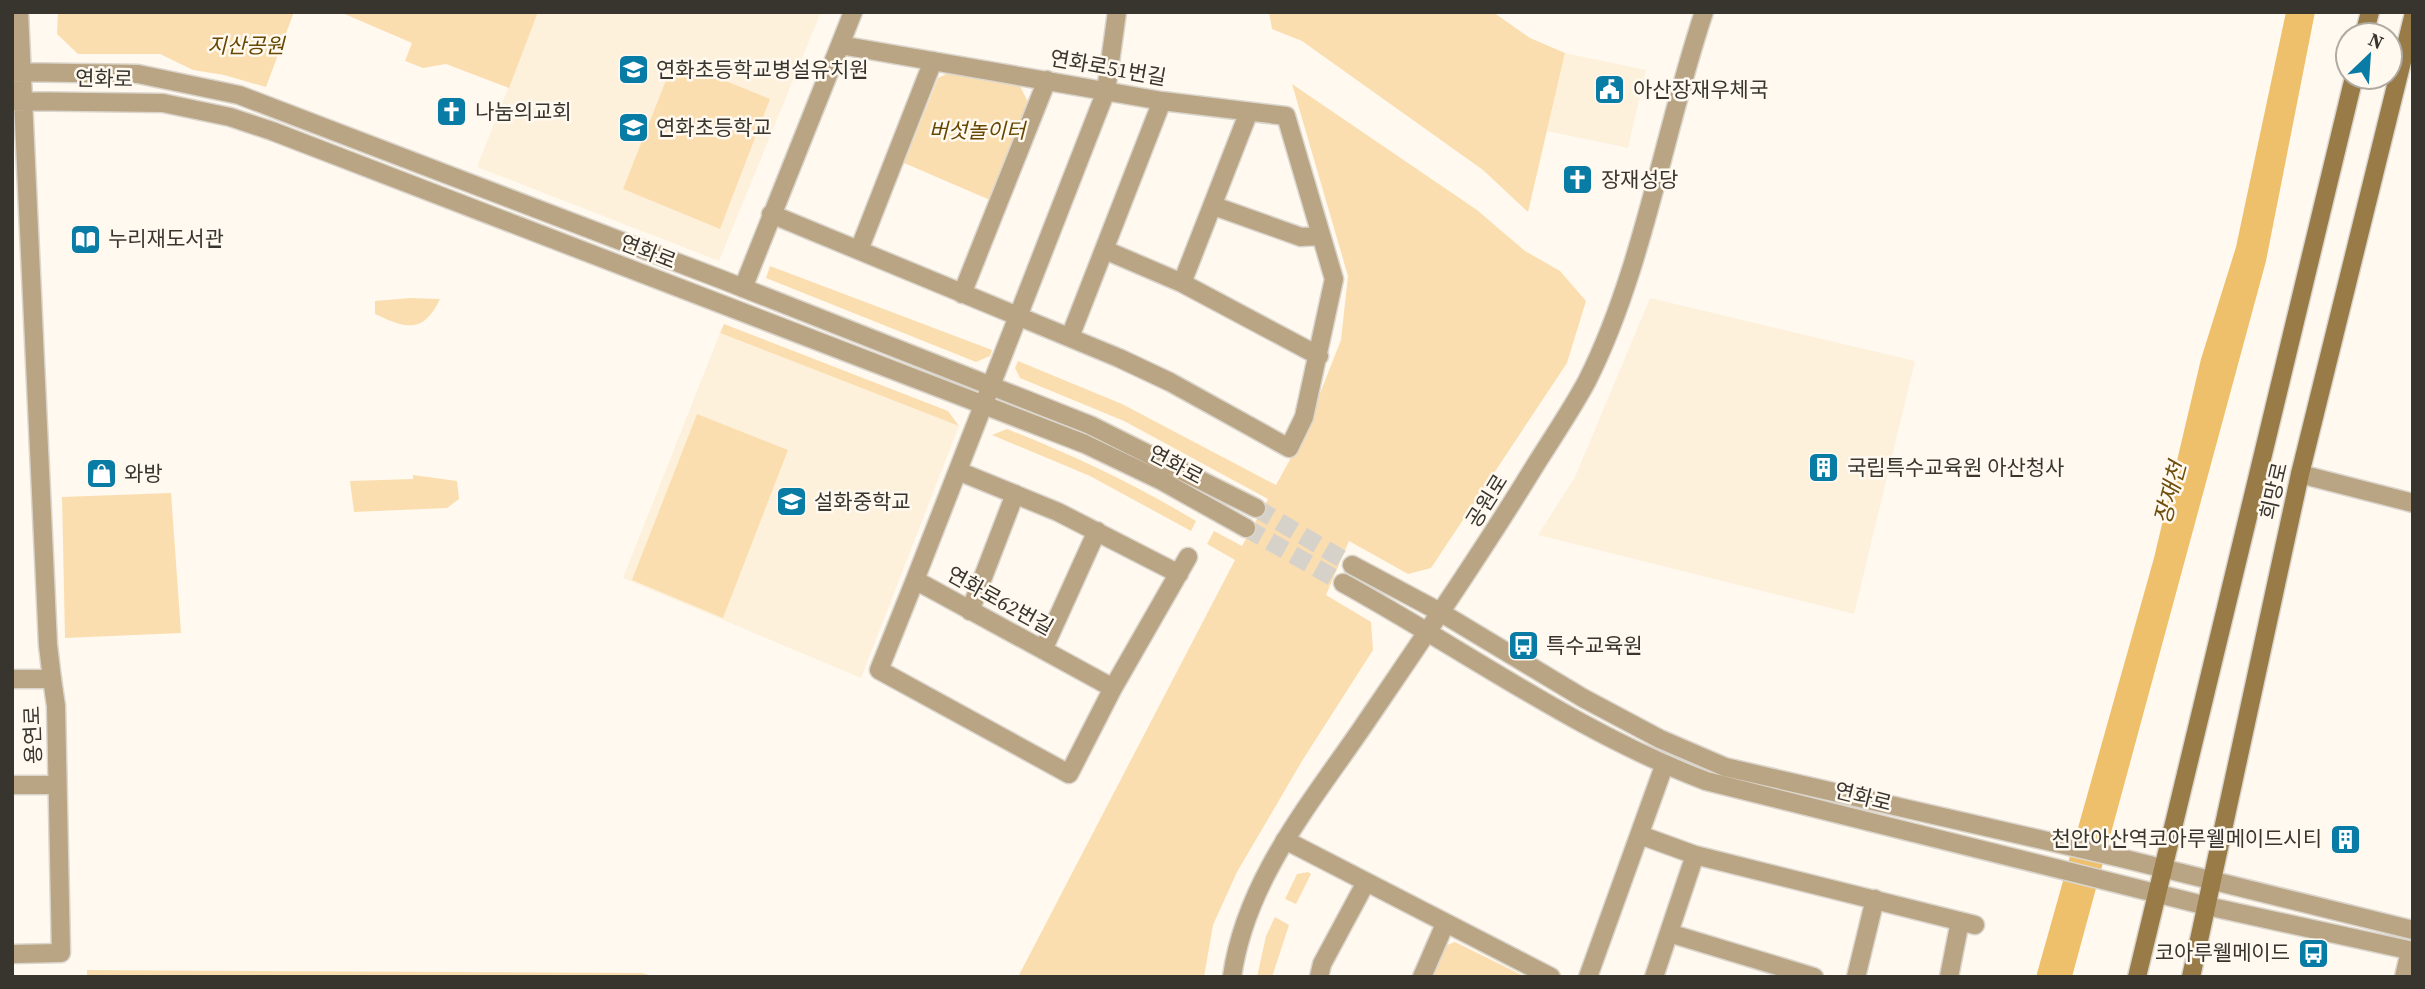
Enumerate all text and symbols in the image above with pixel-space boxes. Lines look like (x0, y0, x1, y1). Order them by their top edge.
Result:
north arrow (2334, 21, 2404, 91)
text: N (2364, 26, 2388, 55)
park label: 지산공원 (207, 31, 286, 60)
street label: 연화로51번길 (1048, 43, 1169, 92)
school or university icon: 연화초등학교병설유치원 (616, 53, 650, 87)
place label: 연화초등학교병설유치원 (656, 55, 869, 84)
street label: 연화로 (75, 63, 133, 94)
public building icon: 아산장재우체국 (1593, 73, 1627, 107)
place label: 아산장재우체국 (1633, 75, 1768, 104)
church icon: 나눔의교회 (435, 95, 469, 129)
place label: 나눔의교회 (475, 97, 572, 126)
school or university icon: 연화초등학교 (616, 111, 650, 145)
place label: 연화초등학교 (656, 113, 772, 142)
park label: 버섯놀이터 (929, 116, 1028, 145)
church icon: 장재성당 (1561, 163, 1595, 197)
place label: 장재성당 (1601, 165, 1678, 194)
library icon: 누리재도서관 (68, 222, 102, 256)
place label: 누리재도서관 (108, 224, 224, 253)
street label: 연화로 (616, 228, 680, 275)
street label: 연화로 (1144, 438, 1209, 491)
building icon: 국립특수교육원 아산청사 (1807, 451, 1841, 485)
place label: 국립특수교육원 아산청사 (1847, 453, 2064, 482)
water label: 장재천 (2146, 455, 2194, 528)
shop icon: 와방 (84, 457, 118, 491)
place label: 와방 (124, 459, 163, 488)
street label: 희망로 (2253, 459, 2294, 522)
street label: 공원로 (1459, 468, 1514, 533)
school or university icon: 설화중학교 (774, 485, 808, 519)
place label: 설화중학교 (814, 487, 911, 516)
street label: 연화로62번길 (942, 559, 1059, 642)
bus stop icon: 특수교육원 (1506, 629, 1540, 663)
place label: 특수교육원 (1546, 631, 1643, 660)
street label: 용연로 (17, 706, 48, 764)
street label: 연화로 (1831, 775, 1895, 818)
building icon: 천안아산역코아루웰메이드시티 (2328, 822, 2362, 856)
place label: 천안아산역코아루웰메이드시티 (2052, 824, 2322, 853)
bus stop icon: 코아루웰메이드 (2296, 936, 2330, 970)
place label: 코아루웰메이드 (2155, 938, 2290, 967)

